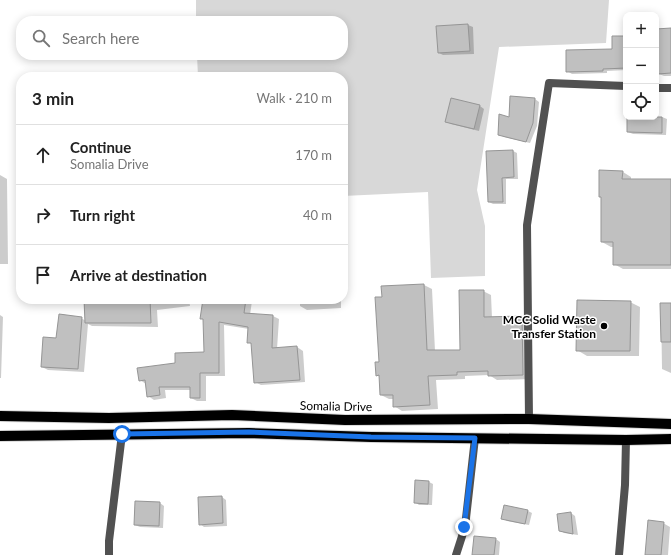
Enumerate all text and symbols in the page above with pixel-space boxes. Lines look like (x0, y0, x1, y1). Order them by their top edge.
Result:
map controls (623, 12, 659, 120)
button: + (623, 12, 659, 48)
search box (16, 16, 348, 60)
icon: search (30, 27, 52, 49)
text: Search here (62, 29, 139, 47)
button: − (623, 48, 659, 84)
button: locate (623, 84, 659, 120)
text: 3 min (32, 88, 74, 109)
text: Walk · 210 m (256, 90, 332, 106)
text: Continue (70, 138, 131, 156)
icon: ahead (32, 144, 54, 166)
text: 170 m (295, 147, 332, 163)
text: Somalia Drive (70, 156, 149, 172)
icon: right (32, 204, 54, 226)
text: Turn right (70, 206, 135, 224)
text: 40 m (303, 207, 332, 223)
icon: arrive (32, 264, 54, 286)
text: Arrive at destination (70, 266, 207, 284)
place label: MCC Solid Waste Transfer Station (503, 312, 597, 341)
marker: MCC Solid Waste Transfer Station (599, 321, 609, 331)
street label: Somalia Drive (300, 398, 372, 414)
route start (113, 425, 131, 443)
route end (455, 518, 473, 536)

